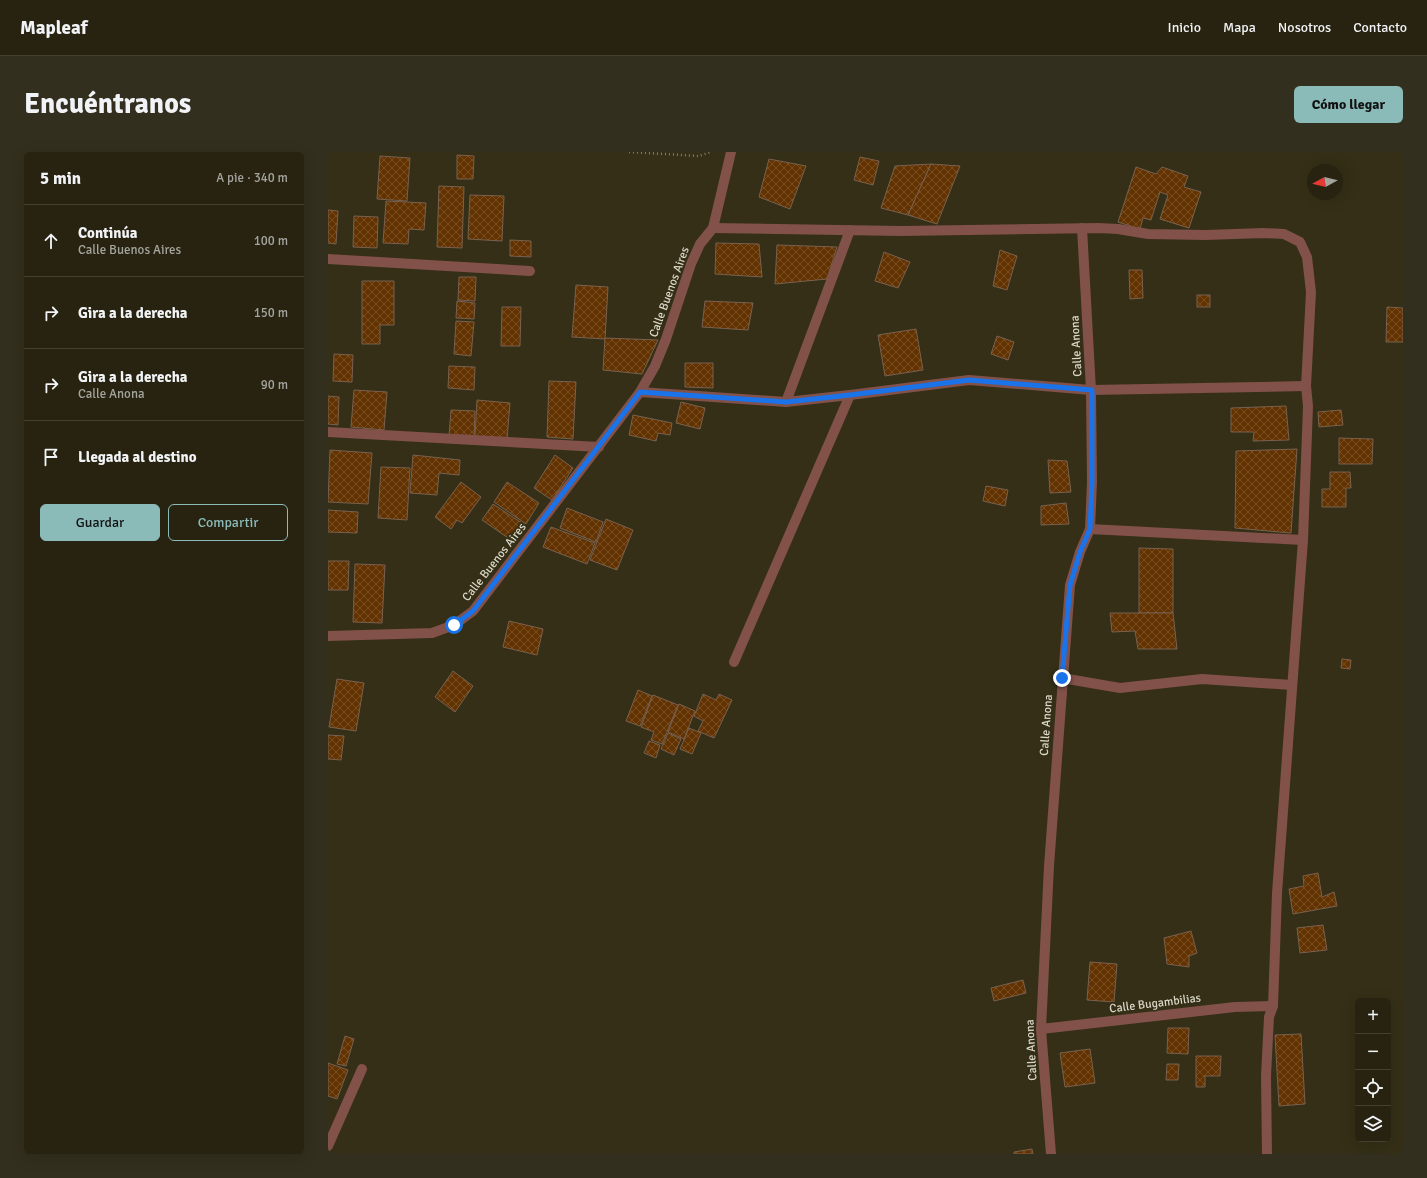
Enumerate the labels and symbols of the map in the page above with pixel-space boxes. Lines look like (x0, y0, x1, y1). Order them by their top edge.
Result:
north arrow (1307, 164, 1343, 200)
street label: Calle Buenos Aires (646, 245, 693, 339)
street label: Calle Anona (1067, 315, 1086, 377)
street label: Calle Buenos Aires (459, 520, 530, 604)
route start (445, 616, 463, 634)
route end (1053, 669, 1071, 687)
street label: Calle Anona (1037, 694, 1056, 756)
street label: Calle Bugambilias (1108, 990, 1202, 1017)
street label: Calle Anona (1022, 1019, 1041, 1081)

